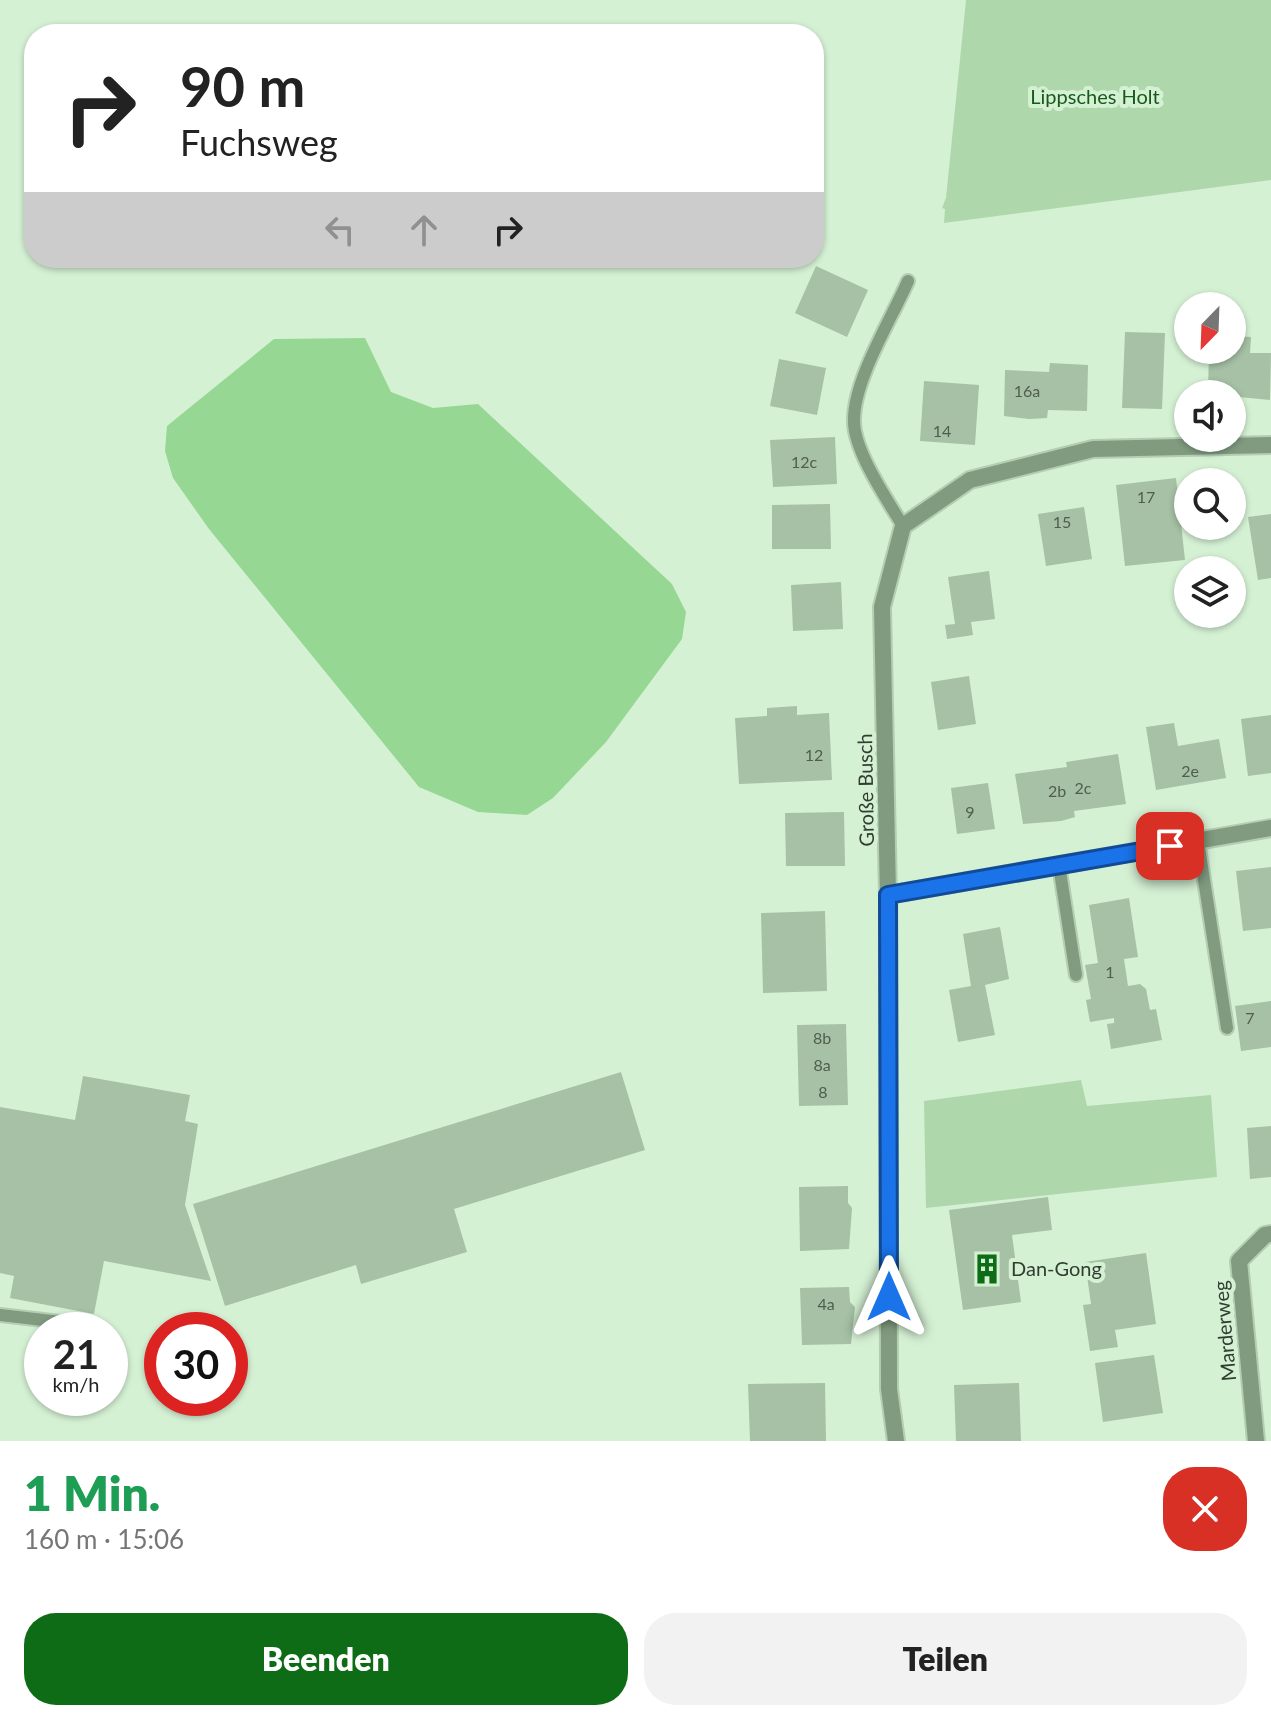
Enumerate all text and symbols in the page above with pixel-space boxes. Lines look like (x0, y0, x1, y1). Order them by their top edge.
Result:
text: 90 m (180, 52, 305, 119)
icon: right (48, 56, 152, 160)
park label: Lippsches Holt (1030, 84, 1160, 108)
text: Fuchsweg (180, 120, 338, 164)
icon: left (318, 208, 362, 252)
icon: ahead (402, 208, 446, 252)
icon: right (486, 208, 530, 252)
north arrow (1174, 292, 1246, 364)
map controls (1174, 292, 1246, 628)
button: sound (1174, 380, 1246, 452)
house number: 16a (1014, 381, 1040, 400)
house number: 14 (933, 421, 951, 440)
house number: 12c (791, 452, 817, 471)
button: search (1174, 468, 1246, 540)
house number: 17 (1137, 487, 1155, 506)
house number: 15 (1053, 512, 1071, 531)
button: layers (1174, 556, 1246, 628)
street label: Große Busch (852, 733, 878, 847)
house number: 12 (805, 745, 823, 764)
house number: 2e (1181, 761, 1199, 780)
house number: 2c (1075, 778, 1092, 797)
house number: 2b (1048, 781, 1066, 800)
house number: 9 (965, 802, 975, 821)
pin (1136, 812, 1204, 880)
icon: arrive (1148, 824, 1192, 868)
house number: 1 (1105, 962, 1115, 981)
house number: 7 (1245, 1008, 1255, 1027)
house number: 8b (813, 1028, 831, 1047)
house number: 8a (813, 1055, 831, 1074)
house number: 8 (818, 1082, 828, 1101)
building icon: Dan-Gong (970, 1252, 1004, 1286)
position arrow (847, 1255, 931, 1339)
place label: Dan-Gong (1011, 1256, 1102, 1280)
street label: Marderweg (1208, 1280, 1240, 1382)
house number: 4a (817, 1294, 835, 1313)
speed limit sign: 30 (144, 1312, 248, 1416)
text: 21 (53, 1330, 99, 1378)
text: km/h (53, 1372, 99, 1396)
text: 1 Min. (24, 1464, 160, 1521)
button: close (1163, 1467, 1247, 1551)
text: 160 m · 15:06 (24, 1523, 184, 1555)
button: Beenden (24, 1613, 628, 1705)
button: Teilen (644, 1613, 1247, 1705)

